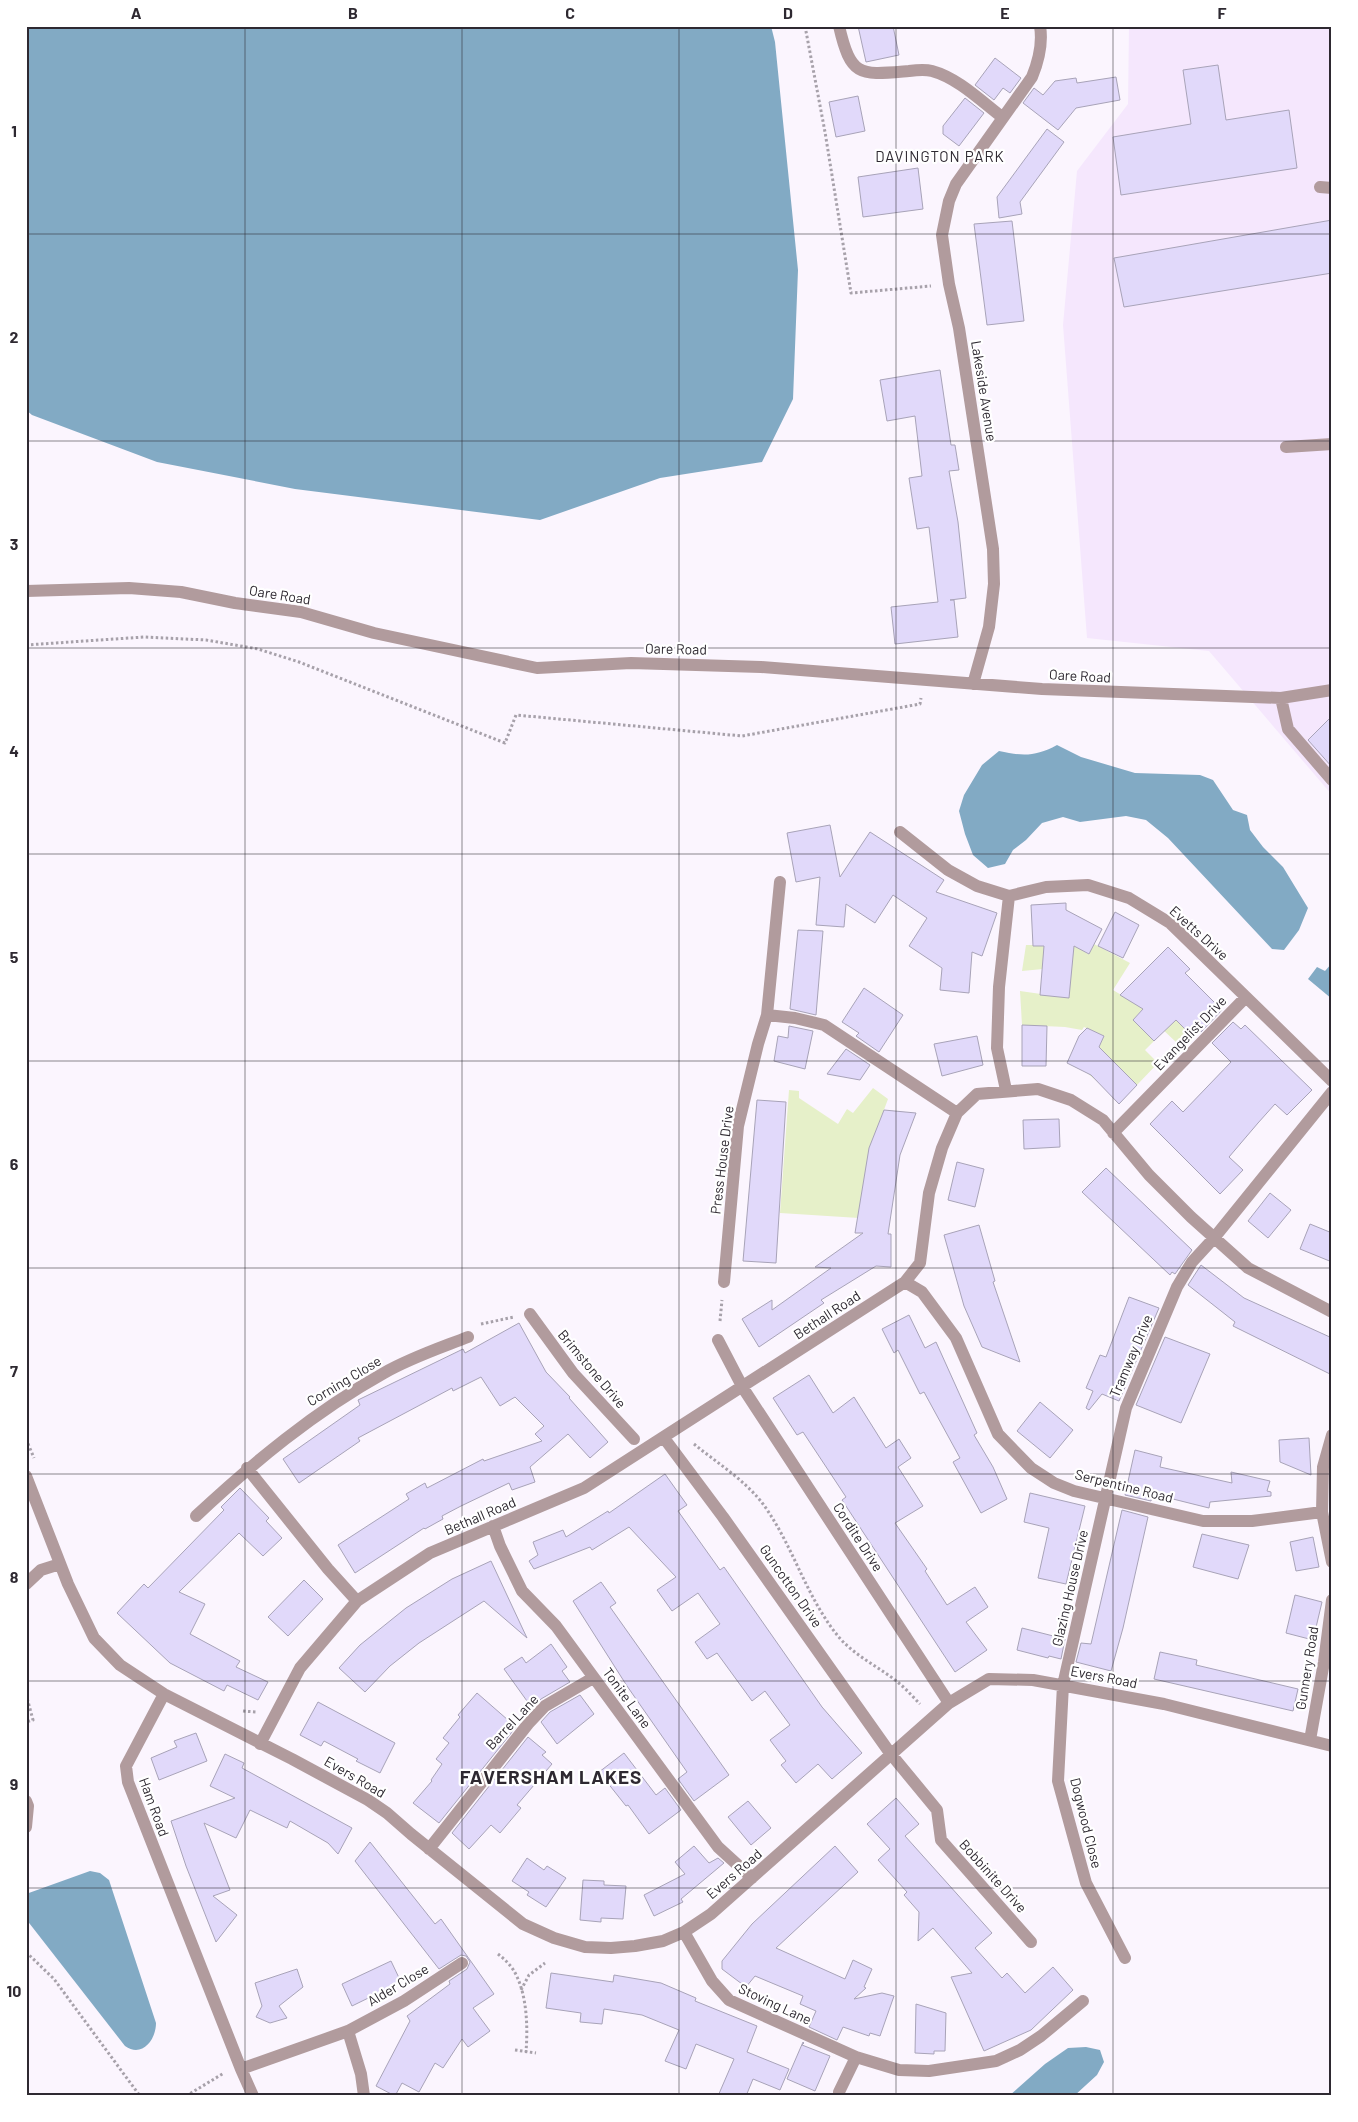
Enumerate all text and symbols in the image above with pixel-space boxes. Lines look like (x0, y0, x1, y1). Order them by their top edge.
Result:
text: A (131, 3, 142, 22)
text: B (348, 3, 358, 22)
text: C (565, 3, 575, 22)
text: D (783, 3, 793, 22)
text: E (1000, 3, 1010, 22)
text: F (1218, 3, 1227, 22)
text: 1 (11, 121, 17, 140)
district label: DAVINGTON PARK (875, 147, 1005, 165)
text: 2 (10, 327, 19, 346)
street label: Lakeside Avenue (968, 339, 1001, 443)
text: 3 (10, 534, 18, 553)
street label: Oare Road (248, 581, 312, 608)
street label: Oare Road (645, 639, 707, 658)
street label: Oare Road (1049, 665, 1111, 686)
text: 4 (9, 741, 19, 760)
street label: Evetts Drive (1166, 902, 1232, 963)
text: 5 (10, 947, 19, 966)
street label: Evangelist Drive (1150, 992, 1230, 1074)
street label: Press House Drive (706, 1105, 737, 1215)
text: 6 (10, 1154, 19, 1173)
street label: Bethall Road (790, 1287, 863, 1342)
street label: Tramway Drive (1105, 1312, 1156, 1400)
street label: Brimstone Drive (555, 1326, 630, 1411)
street label: Corning Close (303, 1352, 384, 1409)
text: 7 (10, 1361, 18, 1380)
street label: Serpentine Road (1073, 1465, 1175, 1506)
street label: Bethall Road (441, 1493, 518, 1538)
street label: Cordite Drive (830, 1499, 887, 1574)
street label: Glazing House Drive (1048, 1528, 1091, 1648)
street label: Guncotton Drive (756, 1541, 826, 1631)
text: 8 (10, 1567, 19, 1586)
street label: Gunnery Road (1292, 1625, 1321, 1711)
street label: Evers Road (1069, 1662, 1139, 1691)
street label: Tonite Lane (600, 1664, 655, 1731)
street label: Barrel Lane (482, 1690, 542, 1753)
street label: Evers Road (322, 1752, 389, 1801)
district label: FAVERSHAM LAKES (460, 1765, 642, 1788)
text: 9 (10, 1774, 18, 1793)
street label: Ham Road (136, 1775, 173, 1839)
street label: Dogwood Close (1067, 1776, 1106, 1870)
street label: Bobbinite Drive (956, 1836, 1031, 1916)
street label: Evers Road (702, 1845, 765, 1902)
street label: Alder Close (364, 1960, 431, 2009)
street label: Stoving Lane (736, 1979, 814, 2028)
text: 10 (7, 1981, 21, 2000)

